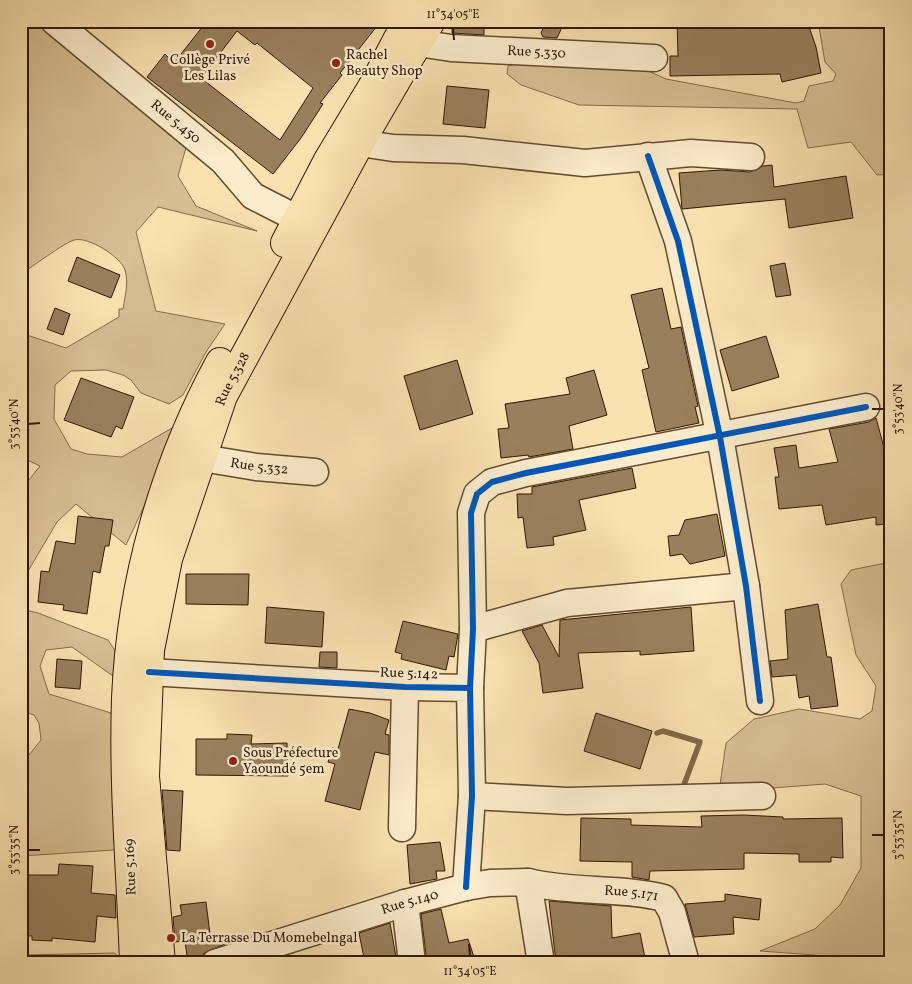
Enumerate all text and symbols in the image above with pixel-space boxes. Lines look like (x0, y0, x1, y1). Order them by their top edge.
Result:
text: 11°34'05"E (426, 7, 480, 23)
marker: Collège Privé Les Lilas (204, 38, 216, 50)
street label: Rue 5.330 (507, 41, 566, 63)
place label: Rachel Beauty Shop (346, 46, 423, 81)
place label: Collège Privé Les Lilas (170, 51, 250, 86)
marker: Rachel Beauty Shop (330, 57, 342, 69)
street label: Rue 5.450 (147, 95, 205, 148)
street label: Rue 5.328 (211, 349, 254, 408)
text: 3°53'40"N (891, 383, 907, 434)
text: 3°53'40"N (7, 398, 23, 449)
street label: Rue 5.332 (229, 453, 289, 479)
street label: Rue 5.142 (380, 663, 438, 685)
place label: Sous Préfecture Yaoundé 5em (243, 744, 339, 779)
marker: Sous Préfecture Yaoundé 5em (227, 755, 239, 767)
text: 3°53'35"N (891, 810, 907, 860)
text: 3°53'35"N (7, 825, 23, 875)
street label: Rue 5.169 (121, 838, 141, 896)
street label: Rue 5.171 (604, 881, 660, 906)
street label: Rue 5.140 (379, 885, 441, 919)
place label: La Terrasse Du Momebelngal (181, 929, 357, 948)
marker: La Terrasse Du Momebelngal (165, 932, 177, 944)
text: 11°34'05"E (443, 964, 497, 980)

